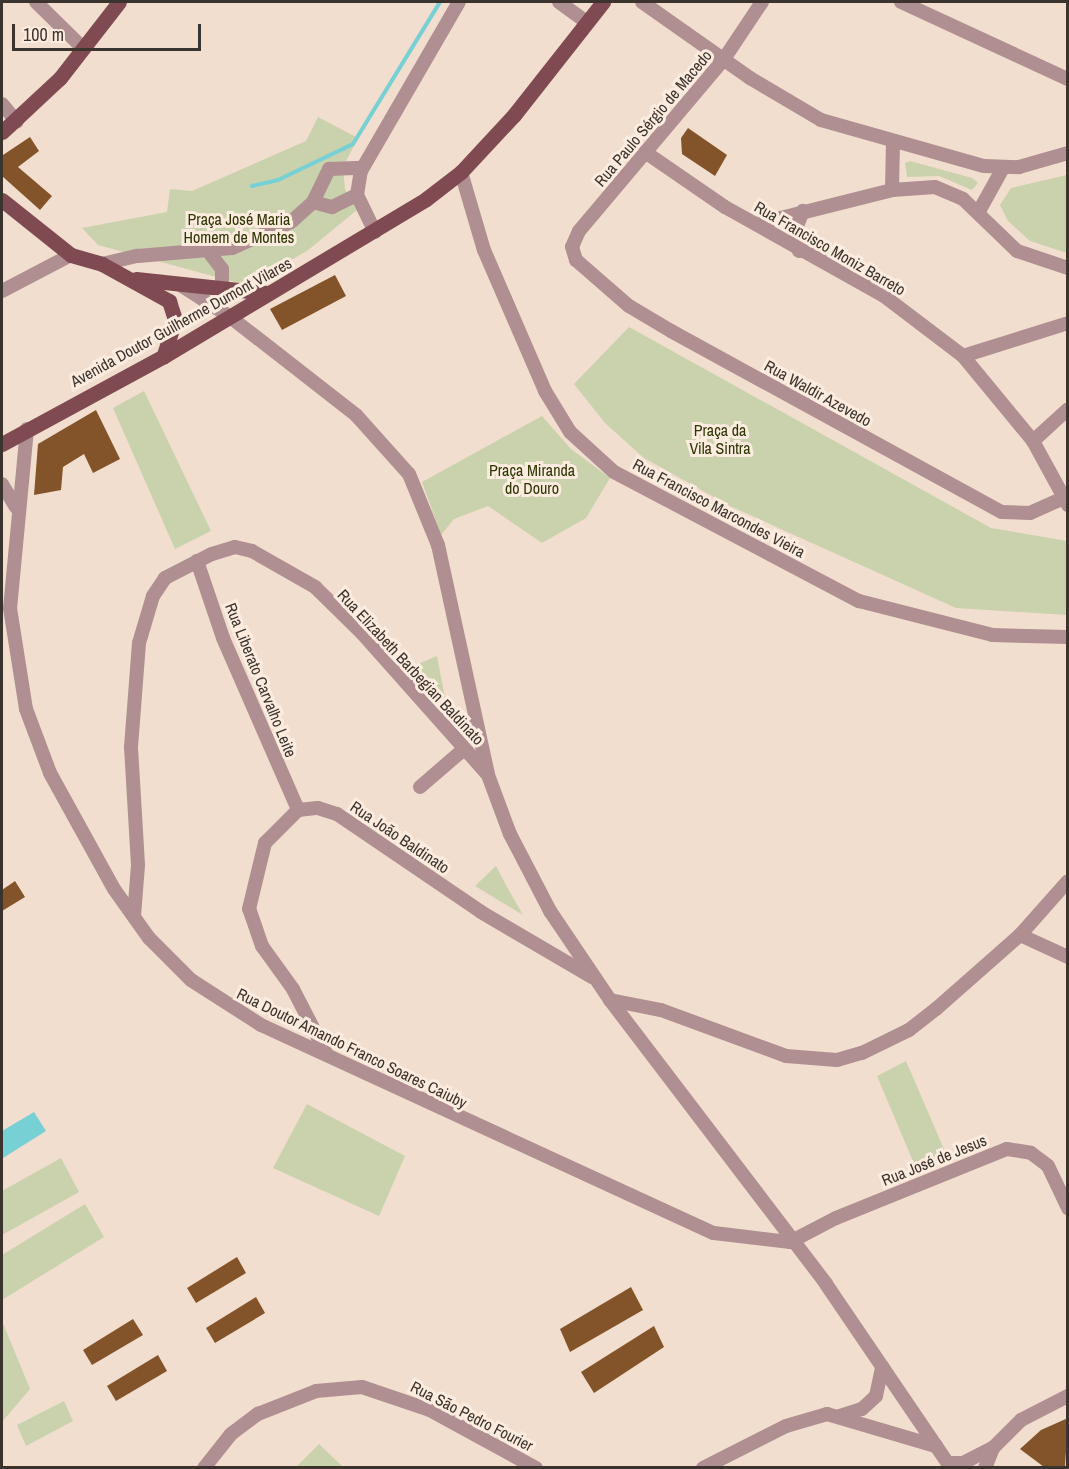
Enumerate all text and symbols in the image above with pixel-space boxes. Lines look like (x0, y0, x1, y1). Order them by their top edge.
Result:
scale bar (15, 12, 204, 50)
text: 100 m (23, 22, 64, 47)
street label: Rua Paulo Sérgio de Macedo (590, 46, 716, 190)
street label: Rua Francisco Moniz Barreto (751, 197, 909, 299)
park label: Praça José Maria Homem de Montes (184, 209, 294, 247)
street label: Avenida Doutor Guilherme Dumont Vilares (67, 253, 295, 391)
street label: Rua Waldir Azevedo (761, 356, 875, 430)
park label: Praça da Vila Sintra (689, 420, 751, 458)
street label: Rua Francisco Marcondes Vieira (630, 454, 808, 562)
park label: Praça Miranda do Douro (489, 460, 575, 498)
street label: Rua Elizabeth Barbegian Baldinato (334, 585, 488, 749)
street label: Rua Liberato Carvalho Leite (221, 600, 301, 760)
street label: Rua João Baldinato (347, 797, 453, 877)
street label: Rua Doutor Amando Franco Soares Caiuby (233, 984, 471, 1112)
street label: Rua José de Jesus (879, 1130, 989, 1190)
street label: Rua São Pedro Fourier (407, 1377, 537, 1455)

